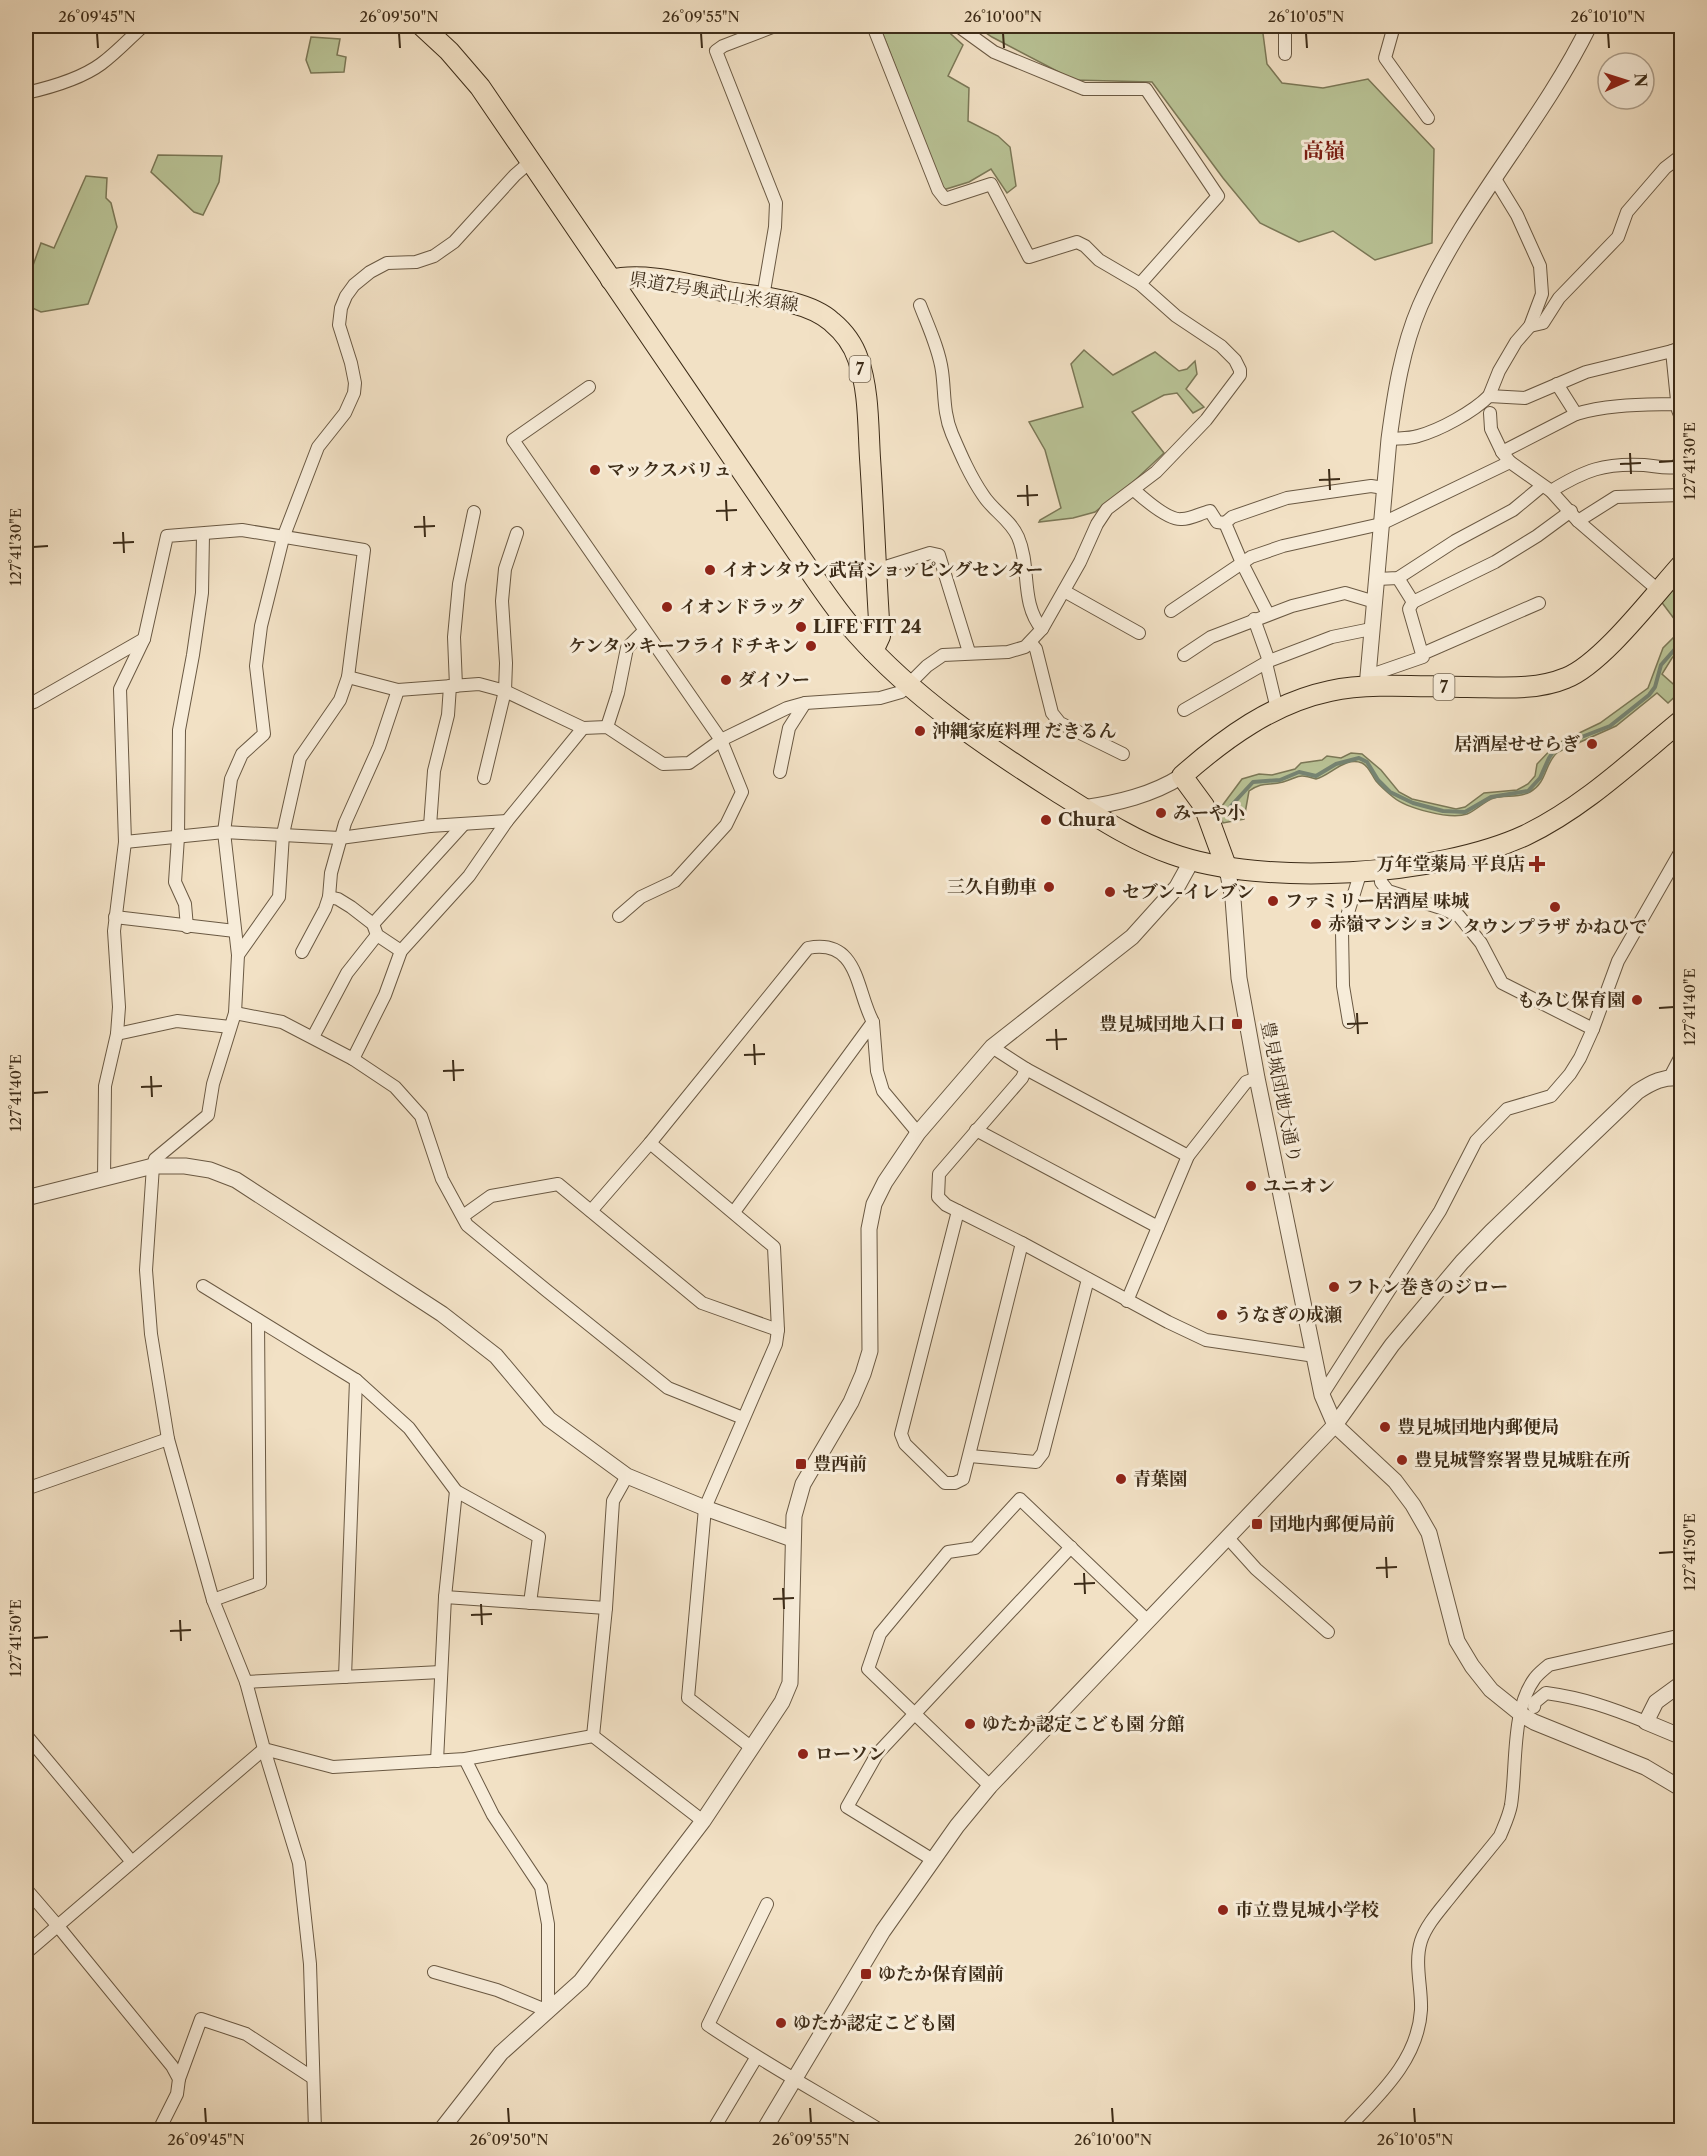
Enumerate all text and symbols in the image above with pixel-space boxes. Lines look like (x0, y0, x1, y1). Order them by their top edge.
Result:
text: 26°09'45"N (58, 7, 136, 26)
text: 26°09'50"N (359, 7, 439, 26)
text: 26°09'55"N (662, 7, 740, 26)
text: 26°10'00"N (964, 7, 1042, 26)
text: 26°10'05"N (1268, 7, 1344, 26)
text: 26°10'10"N (1571, 7, 1645, 26)
north arrow (1596, 51, 1656, 111)
text: N (1631, 73, 1651, 88)
district label: 高嶺 (1303, 138, 1345, 163)
street label: 県道7号奥武山米須線 (628, 268, 800, 316)
road number: 7 (850, 356, 870, 382)
text: 127°41'30"E (1680, 422, 1699, 500)
place label: マックスバリュ (607, 459, 732, 481)
marker: マックスバリュ (588, 463, 602, 477)
text: 127°41'30"E (6, 508, 25, 586)
place label: イオンタウン武富ショッピングセンター (722, 559, 1043, 581)
marker: イオンタウン武富ショッピングセンター (703, 563, 717, 577)
place label: イオンドラッグ (679, 596, 804, 618)
marker: イオンドラッグ (660, 600, 674, 614)
place label: LIFE FIT 24 (813, 616, 922, 638)
marker: LIFE FIT 24 (794, 620, 808, 634)
place label: ケンタッキーフライドチキン (568, 635, 799, 657)
marker: ケンタッキーフライドチキン (804, 639, 818, 653)
place label: ダイソー (738, 669, 810, 691)
marker: ダイソー (719, 673, 733, 687)
road number: 7 (1434, 674, 1454, 700)
place label: 沖縄家庭料理 だきるん (932, 720, 1117, 742)
marker: 沖縄家庭料理 だきるん (913, 724, 927, 738)
place label: 居酒屋せせらぎ (1454, 733, 1580, 755)
marker: 居酒屋せせらぎ (1585, 737, 1599, 751)
place label: みーや小 (1173, 802, 1245, 824)
marker: みーや小 (1154, 806, 1168, 820)
place label: Chura (1058, 809, 1116, 831)
marker: Chura (1039, 813, 1053, 827)
place label: 万年堂薬局 平良店 (1376, 853, 1525, 875)
marker: 万年堂薬局 平良店 (1530, 857, 1544, 871)
place label: 三久自動車 (947, 876, 1037, 898)
marker: 三久自動車 (1042, 880, 1056, 894)
place label: セブン-イレブン (1122, 881, 1255, 903)
marker: セブン-イレブン (1103, 885, 1117, 899)
place label: ファミリー居酒屋 味城 (1285, 890, 1469, 912)
marker: ファミリー居酒屋 味城 (1266, 894, 1280, 908)
marker: タウンプラザ かねひで (1548, 900, 1562, 914)
place label: 赤嶺マンション (1328, 913, 1453, 935)
place label: タウンプラザ かねひで (1463, 916, 1647, 938)
marker: 赤嶺マンション (1309, 917, 1323, 931)
text: 127°41'40"E (1680, 968, 1699, 1046)
place label: もみじ保育園 (1517, 989, 1625, 1011)
marker: もみじ保育園 (1630, 993, 1644, 1007)
place label: 豊見城団地入口 (1099, 1013, 1225, 1035)
marker: 豊見城団地入口 (1230, 1017, 1244, 1031)
street label: 豊見城団地大通り (1256, 1019, 1306, 1165)
text: 127°41'40"E (6, 1054, 25, 1132)
place label: ユニオン (1263, 1175, 1335, 1197)
marker: ユニオン (1244, 1179, 1258, 1193)
place label: フトン巻きのジロー (1346, 1276, 1508, 1298)
marker: フトン巻きのジロー (1327, 1280, 1341, 1294)
place label: うなぎの成瀬 (1234, 1304, 1342, 1326)
marker: うなぎの成瀬 (1215, 1308, 1229, 1322)
place label: 豊見城団地内郵便局 (1397, 1416, 1559, 1438)
marker: 豊見城団地内郵便局 (1378, 1420, 1392, 1434)
place label: 豊見城警察署豊見城駐在所 (1414, 1449, 1630, 1471)
place label: 豊西前 (813, 1453, 867, 1475)
marker: 豊見城警察署豊見城駐在所 (1395, 1453, 1409, 1467)
marker: 豊西前 (794, 1457, 808, 1471)
place label: 青葉園 (1133, 1468, 1187, 1490)
marker: 青葉園 (1114, 1472, 1128, 1486)
place label: 団地内郵便局前 (1269, 1513, 1395, 1535)
text: 127°41'50"E (1680, 1513, 1699, 1591)
marker: 団地内郵便局前 (1250, 1517, 1264, 1531)
text: 127°41'50"E (6, 1599, 25, 1677)
place label: ゆたか認定こども園 分館 (982, 1713, 1185, 1735)
marker: ゆたか認定こども園 分館 (963, 1717, 977, 1731)
place label: ローソン (815, 1743, 886, 1765)
marker: ローソン (796, 1747, 810, 1761)
place label: 市立豊見城小学校 (1235, 1899, 1379, 1921)
marker: 市立豊見城小学校 (1216, 1903, 1230, 1917)
place label: ゆたか保育園前 (878, 1963, 1004, 1985)
marker: ゆたか保育園前 (859, 1967, 873, 1981)
place label: ゆたか認定こども園 (793, 2012, 955, 2034)
marker: ゆたか認定こども園 (774, 2016, 788, 2030)
text: 26°09'45"N (167, 2130, 245, 2149)
text: 26°09'50"N (469, 2130, 549, 2149)
text: 26°09'55"N (772, 2130, 850, 2149)
text: 26°10'00"N (1074, 2130, 1152, 2149)
text: 26°10'05"N (1377, 2130, 1453, 2149)

